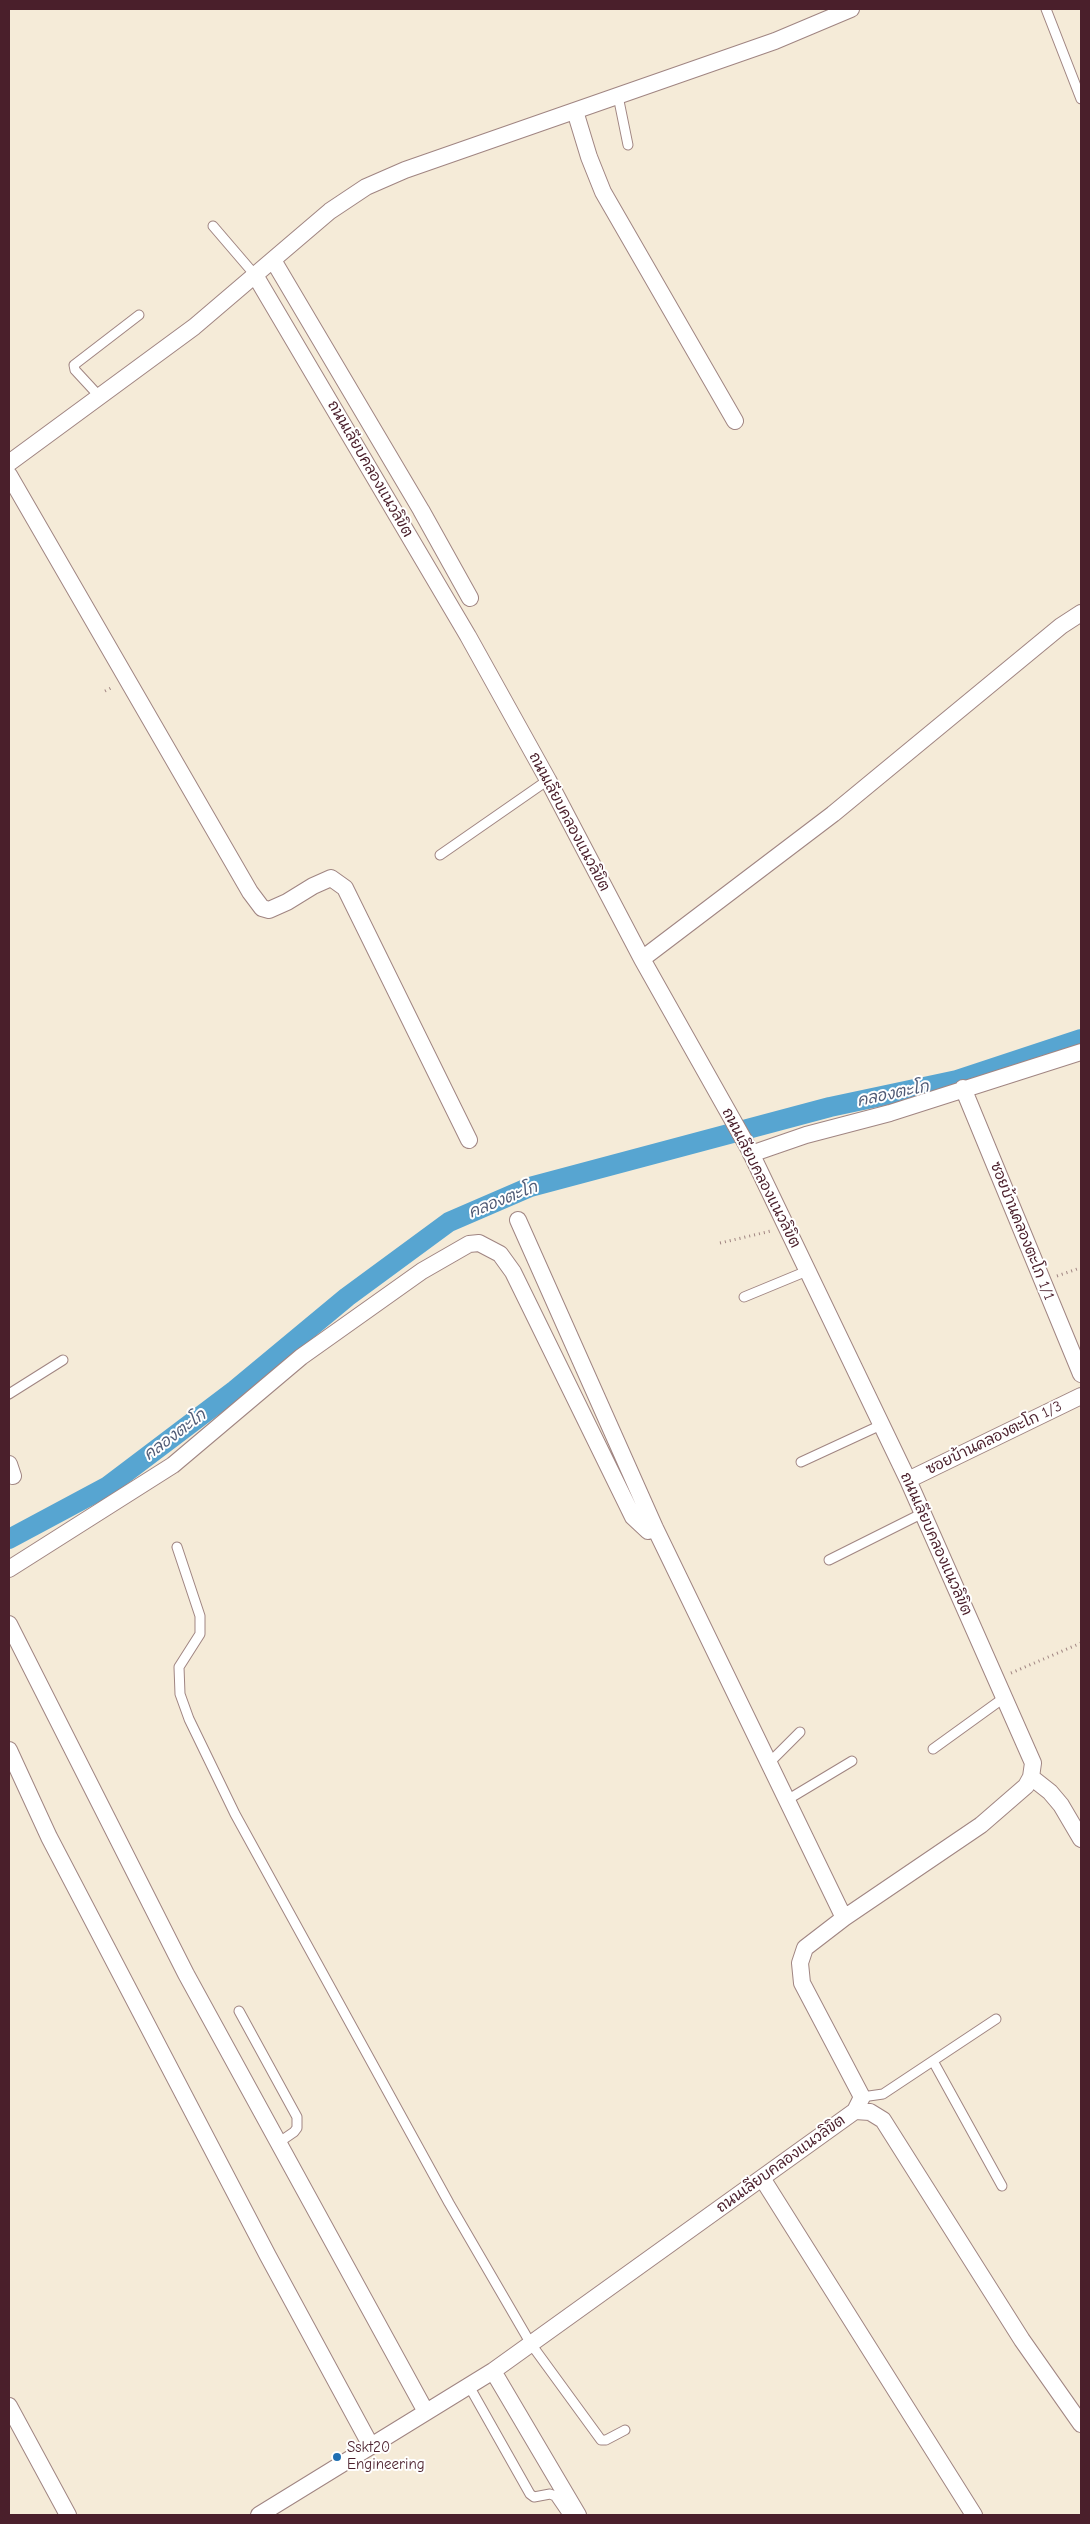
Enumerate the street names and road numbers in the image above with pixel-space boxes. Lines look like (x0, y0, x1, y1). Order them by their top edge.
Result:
street label: ถนนเลียบคลองแนวลิขิต (323, 397, 417, 541)
street label: ถนนเลียบคลองแนวลิขิต (525, 749, 613, 895)
street label: ถนนเลียบคลองแนวลิขิต (718, 1105, 804, 1251)
street label: ซอยบ้านคลองตะโก 1/1 (986, 1159, 1058, 1303)
street label: ซอยบ้านคลองตะโก 1/3 (923, 1397, 1065, 1479)
street label: ถนนเลียบคลองแนวลิขิต (896, 1470, 976, 1618)
street label: ถนนเลียบคลองแนวลิขิต (713, 2111, 849, 2217)

